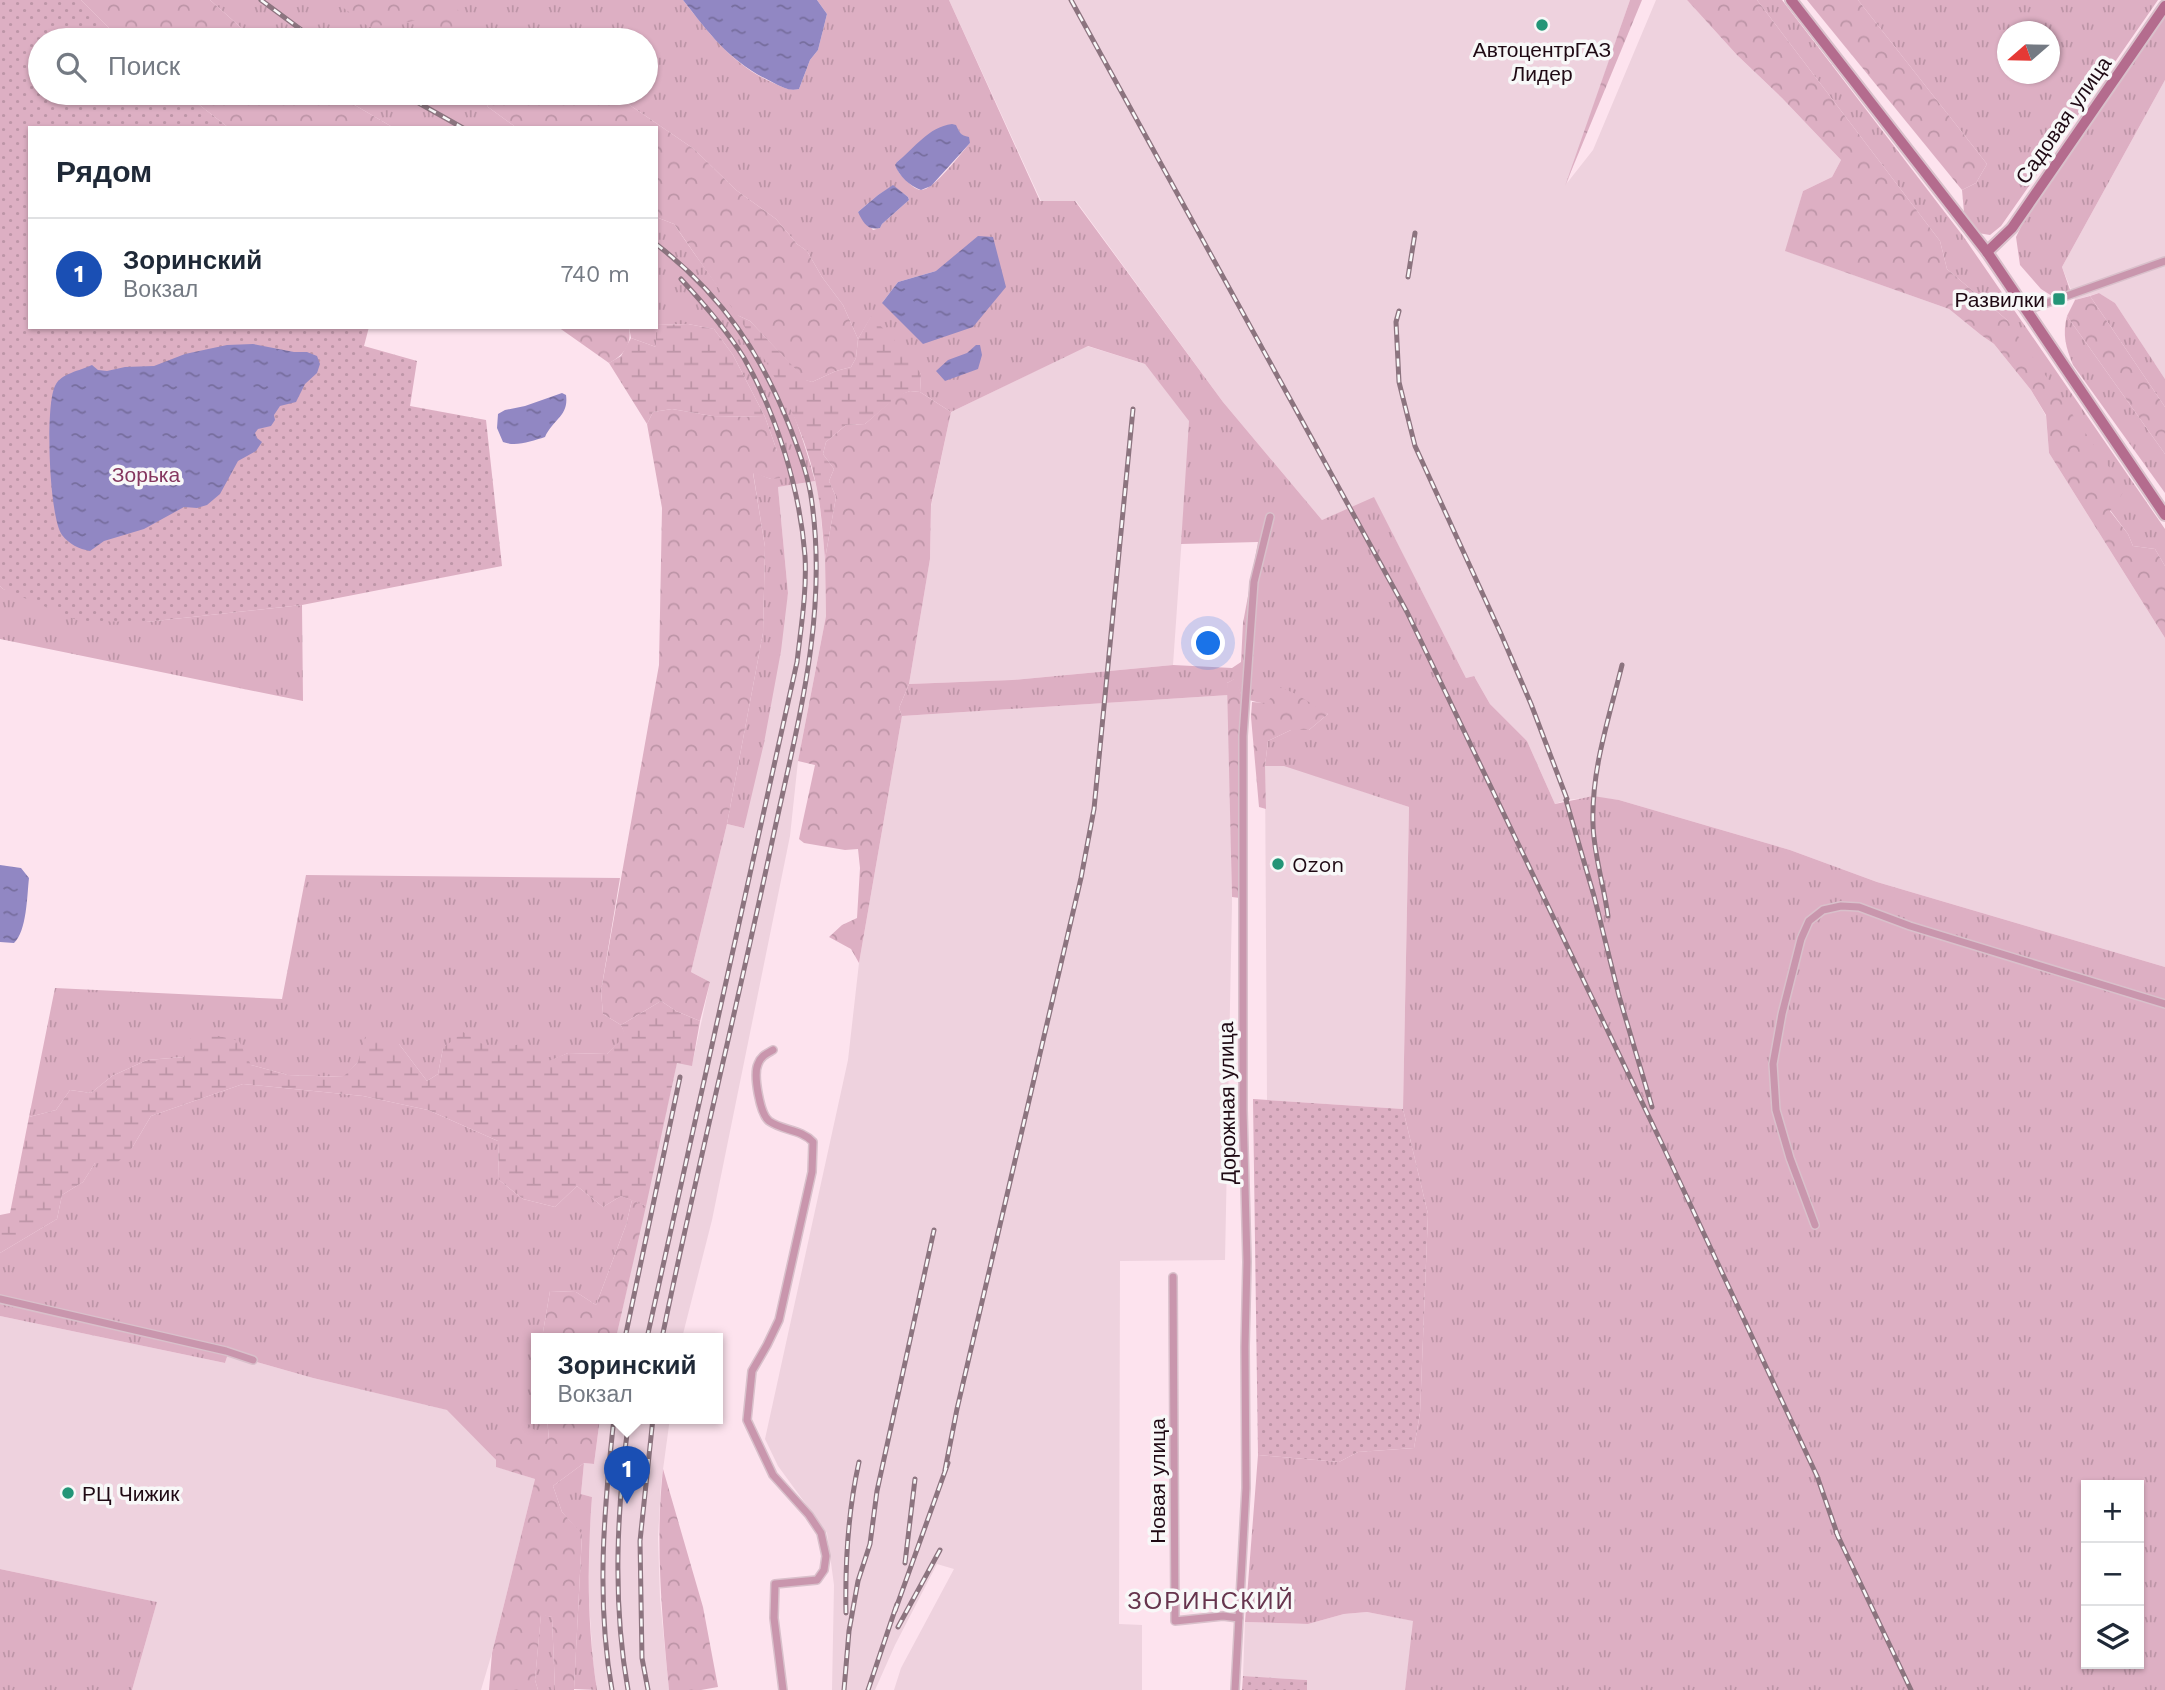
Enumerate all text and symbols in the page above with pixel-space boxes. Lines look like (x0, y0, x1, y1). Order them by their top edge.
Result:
marker: АвтоцентрГАЗ Лидер (1534, 17, 1550, 33)
north arrow (1997, 21, 2060, 84)
search box (28, 28, 658, 105)
place label: АвтоцентрГАЗ Лидер (1473, 37, 1611, 86)
icon: search (52, 48, 90, 86)
text: Поиск (108, 51, 180, 81)
street label: Садовая улица (2010, 51, 2116, 189)
text: Рядом (56, 154, 152, 189)
text: Зоринский (123, 245, 262, 275)
text: 1 (74, 261, 84, 288)
text: 740 m (561, 261, 630, 288)
text: Вокзал (123, 276, 198, 303)
place label: Развилки (1955, 287, 2045, 312)
marker: Развилки (2051, 291, 2067, 307)
park label: Зорька (112, 462, 180, 487)
your location (1191, 626, 1225, 660)
place label: Ozon (1292, 852, 1344, 877)
marker: Ozon (1270, 856, 1286, 872)
street label: Дорожная улица (1213, 1021, 1241, 1185)
popup (531, 1333, 723, 1424)
text: Зоринский (557, 1350, 697, 1380)
text: Вокзал (557, 1381, 633, 1408)
street label: Новая улица (1145, 1418, 1170, 1544)
pin: 1 (604, 1446, 650, 1504)
map controls (2081, 1480, 2144, 1669)
button: + (2081, 1480, 2144, 1543)
place label: РЦ Чижик (82, 1481, 180, 1506)
marker: РЦ Чижик (60, 1485, 76, 1501)
button: − (2081, 1543, 2144, 1606)
district label: ЗОРИНСКИЙ (1127, 1587, 1295, 1615)
button: layers (2081, 1606, 2144, 1669)

